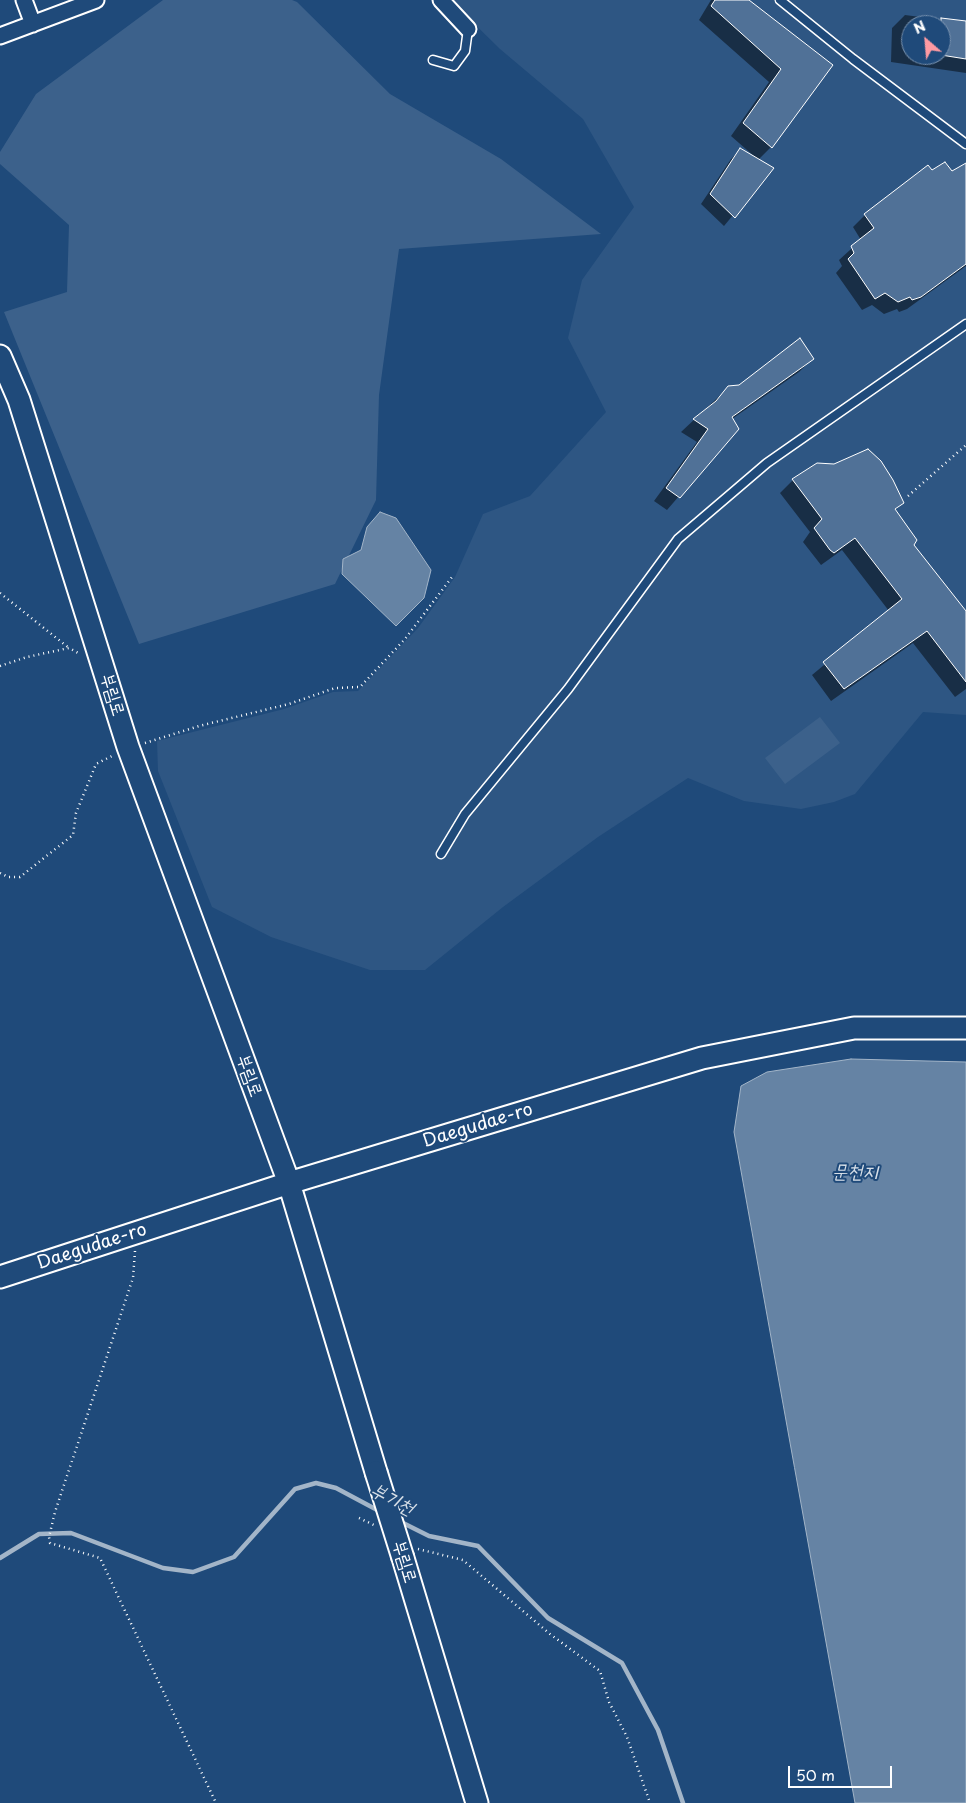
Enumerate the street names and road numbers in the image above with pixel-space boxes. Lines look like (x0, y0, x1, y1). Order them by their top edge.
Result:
street label: 부림로 (95, 671, 129, 719)
street label: 부림로 (231, 1052, 267, 1100)
street label: Daegudae-ro (420, 1099, 536, 1153)
street label: Daegudae-ro (35, 1219, 149, 1275)
street label: 부림로 (387, 1538, 421, 1586)

